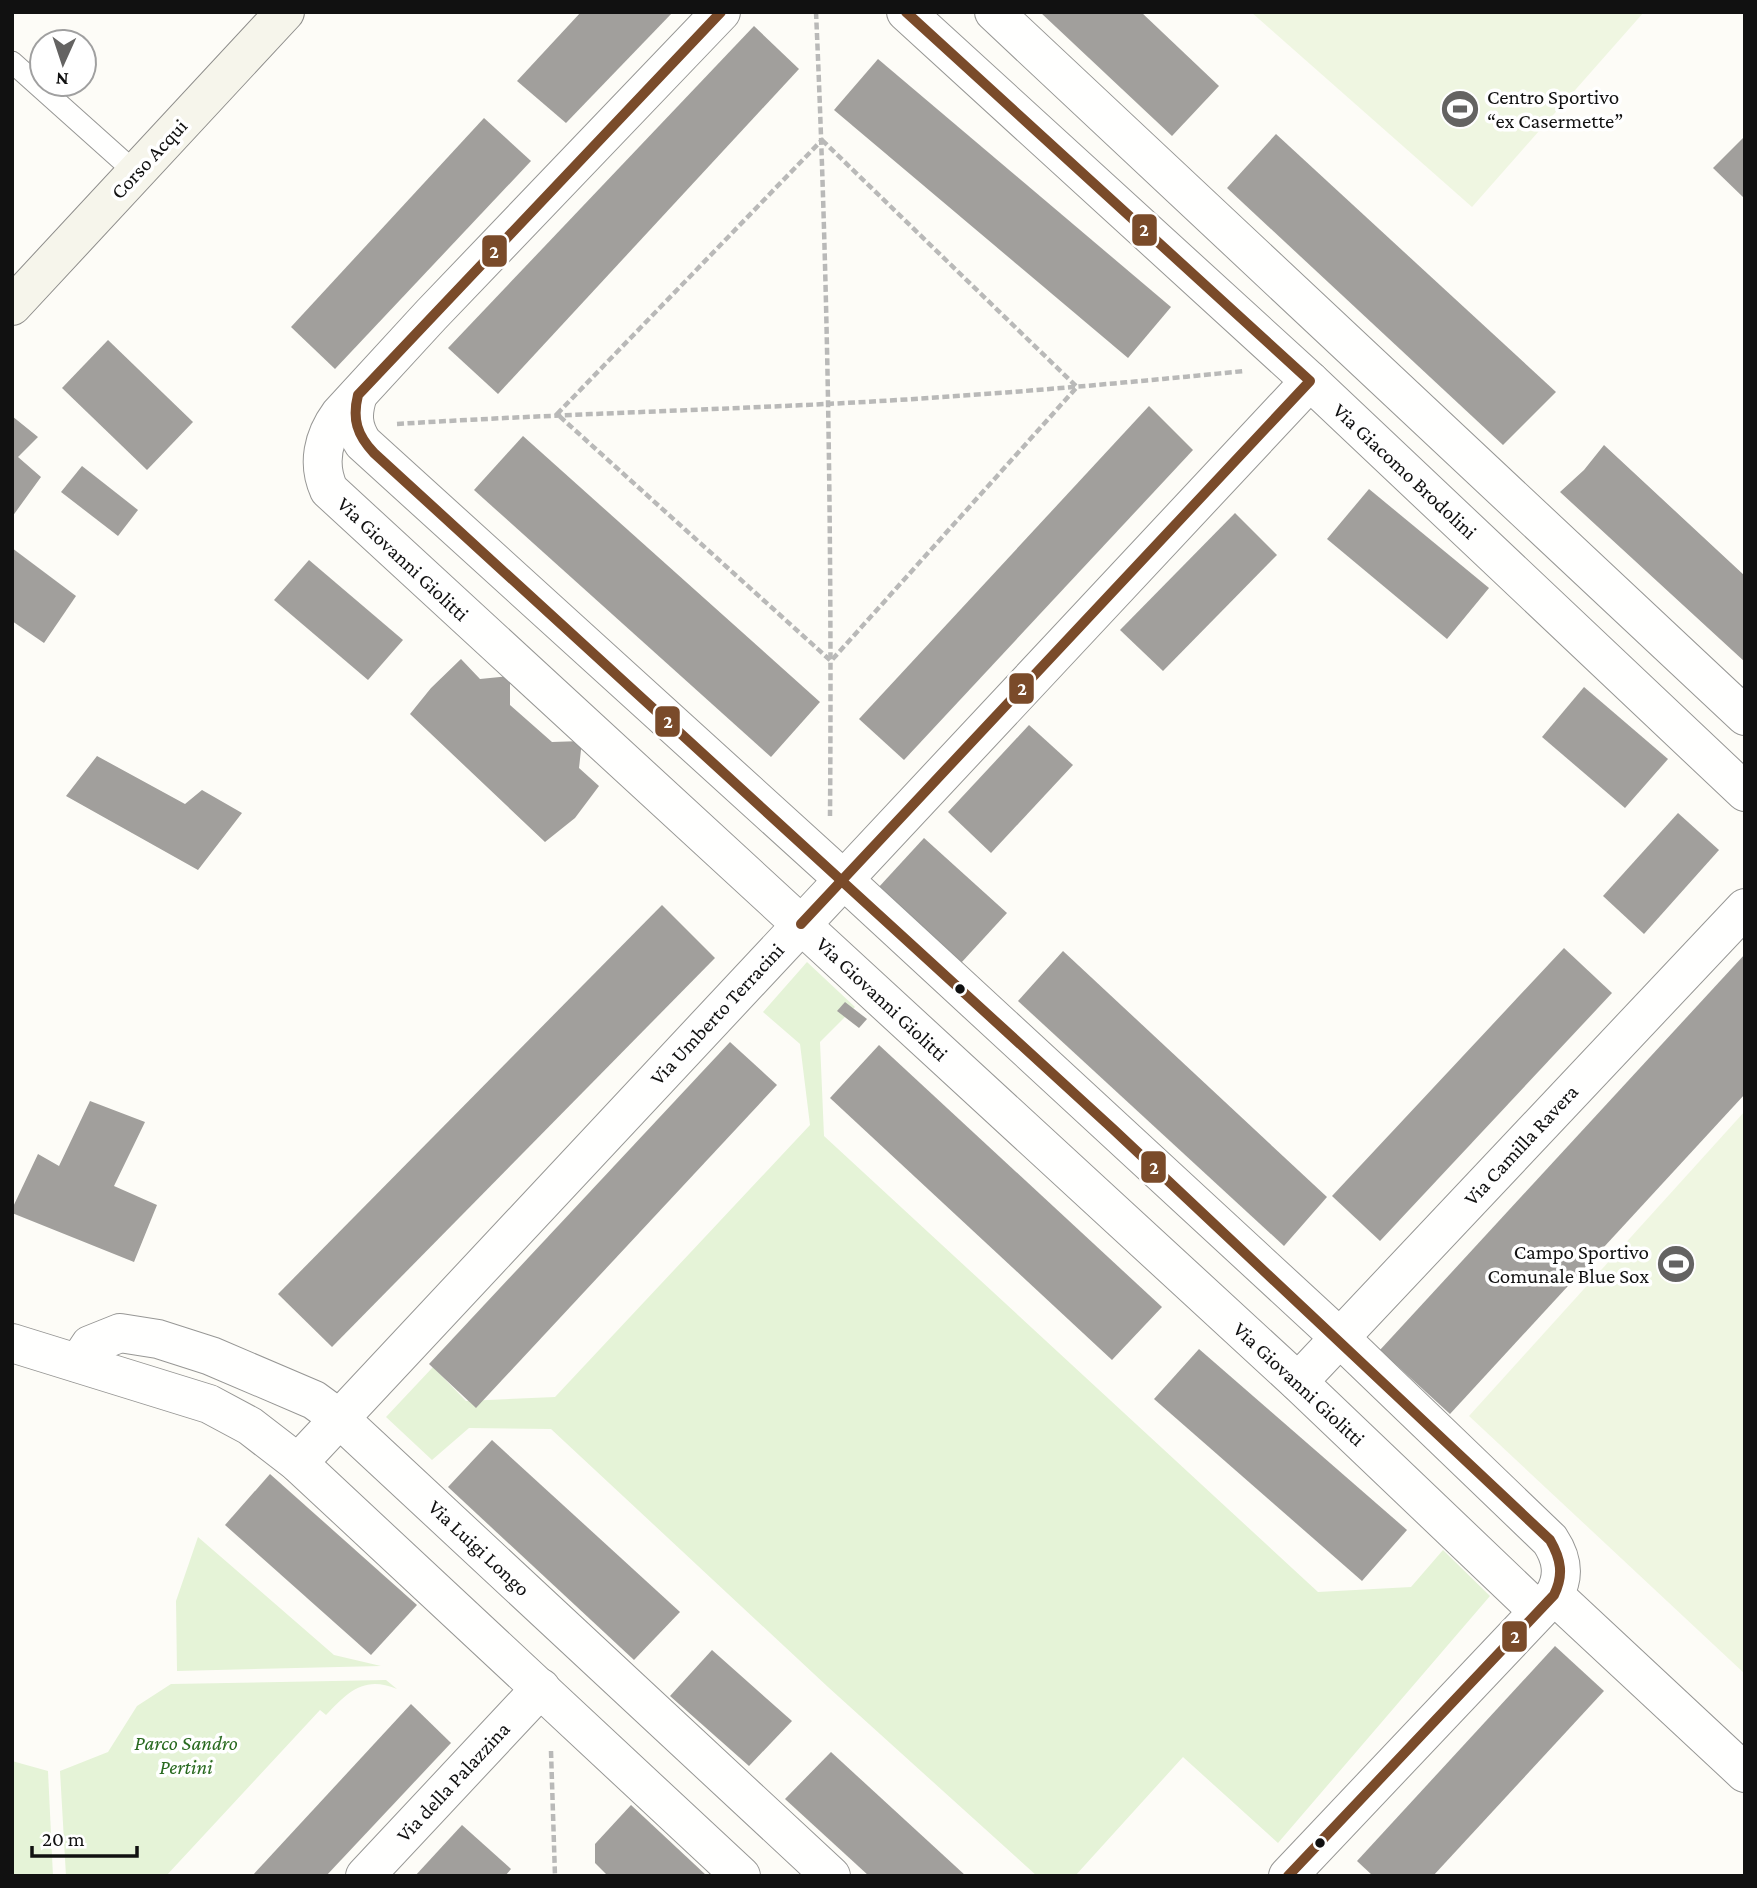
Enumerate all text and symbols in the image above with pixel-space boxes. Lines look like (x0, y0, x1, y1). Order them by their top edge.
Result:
north arrow (28, 28, 98, 98)
text: N (55, 69, 69, 90)
place label: Centro Sportivo “ex Casermette” (1487, 85, 1623, 133)
sports icon: Centro Sportivo “ex Casermette” (1439, 88, 1481, 130)
street label: Corso Acqui (106, 114, 192, 204)
line badge: 2 (1131, 213, 1158, 247)
text: 2 (1139, 219, 1149, 240)
line badge: 2 (481, 234, 508, 268)
text: 2 (489, 241, 499, 262)
street label: Via Giacomo Brodolini (1328, 398, 1482, 544)
street label: Via Giovanni Giolitti (332, 492, 474, 626)
line badge: 2 (1008, 672, 1035, 705)
text: 2 (1017, 678, 1027, 699)
line badge: 2 (654, 705, 681, 738)
text: 2 (663, 711, 673, 732)
street label: Via Giovanni Giolitti (811, 932, 953, 1066)
street label: Via Umberto Terracini (645, 938, 789, 1090)
unlabelled marker (953, 982, 967, 996)
street label: Via Camilla Ravera (1459, 1079, 1583, 1210)
line badge: 2 (1140, 1150, 1167, 1184)
text: 2 (1149, 1157, 1159, 1178)
place label: Campo Sportivo Comunale Blue Sox (1487, 1240, 1649, 1288)
sports icon: Campo Sportivo Comunale Blue Sox (1655, 1243, 1697, 1285)
street label: Via Giovanni Giolitti (1228, 1317, 1370, 1451)
street label: Via Luigi Longo (423, 1495, 535, 1601)
line badge: 2 (1501, 1620, 1528, 1653)
text: 2 (1510, 1626, 1520, 1647)
street label: Via della Palazzina (391, 1717, 515, 1847)
park label: Parco Sandro Pertini (134, 1731, 238, 1779)
scale bar (32, 1814, 136, 1858)
text: 20 m (42, 1827, 85, 1851)
unlabelled marker (1313, 1836, 1327, 1850)

